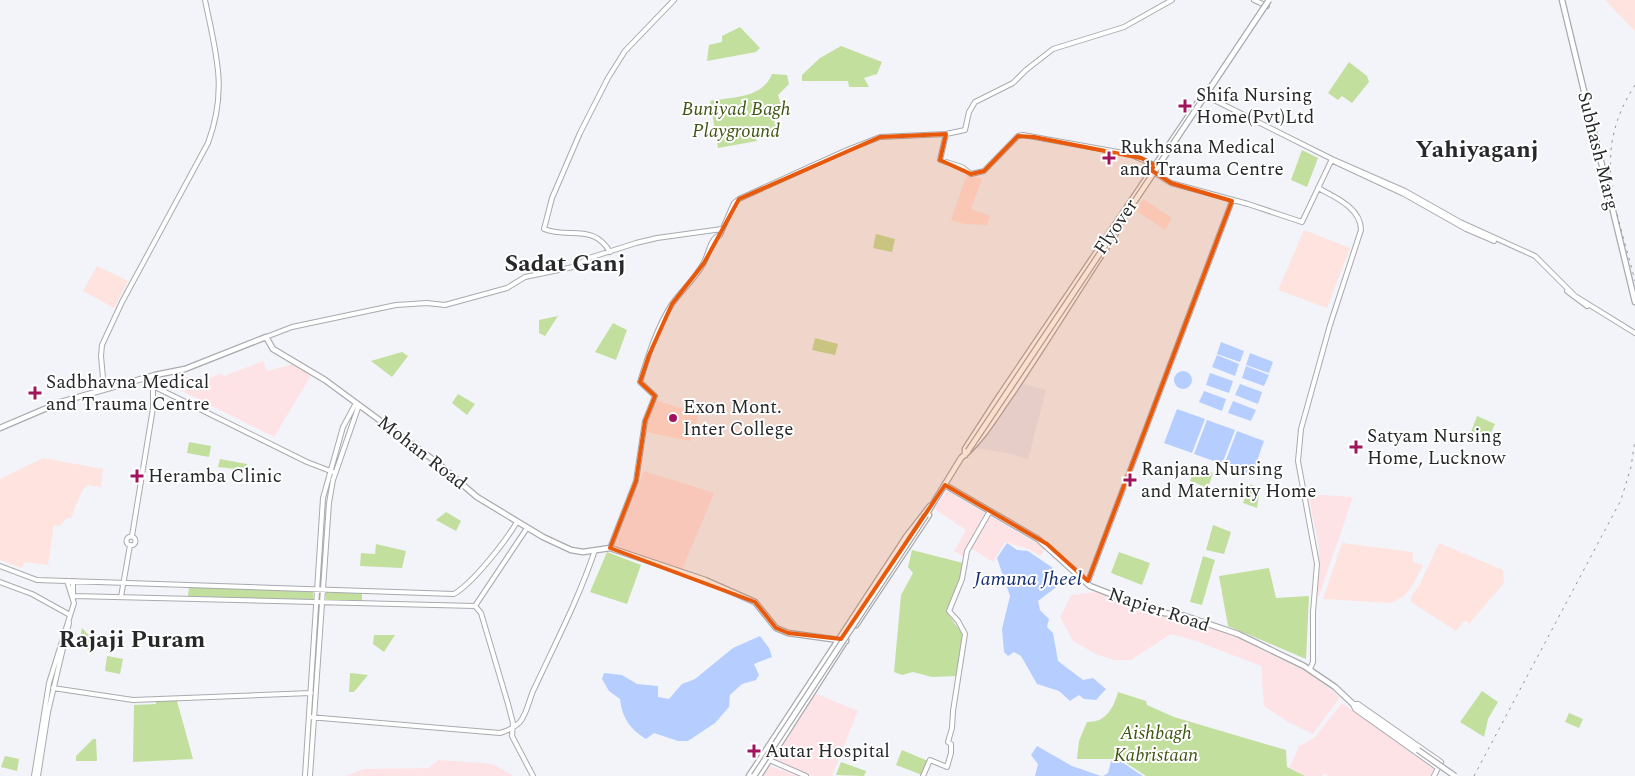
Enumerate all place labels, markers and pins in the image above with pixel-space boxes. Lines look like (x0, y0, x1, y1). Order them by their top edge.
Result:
place label: Shifa Nursing Home(Pvt)Ltd (1196, 81, 1314, 132)
marker: Shifa Nursing Home(Pvt)Ltd (1178, 99, 1192, 113)
place label: Rukhsana Medical and Trauma Centre (1120, 133, 1284, 184)
marker: Rukhsana Medical and Trauma Centre (1102, 151, 1116, 165)
place label: Sadbhavna Medical and Trauma Centre (46, 368, 210, 419)
marker: Sadbhavna Medical and Trauma Centre (28, 386, 42, 400)
place label: Exon Mont. Inter College (683, 393, 794, 444)
marker: Exon Mont. Inter College (667, 412, 679, 424)
place label: Satyam Nursing Home, Lucknow (1367, 422, 1506, 473)
marker: Satyam Nursing Home, Lucknow (1349, 440, 1363, 454)
place label: Ranjana Nursing and Maternity Home (1141, 455, 1316, 506)
place label: Heramba Clinic (148, 462, 282, 491)
marker: Heramba Clinic (130, 469, 144, 483)
marker: Ranjana Nursing and Maternity Home (1123, 473, 1137, 487)
place label: Autar Hospital (765, 737, 890, 766)
marker: Autar Hospital (747, 744, 761, 758)

